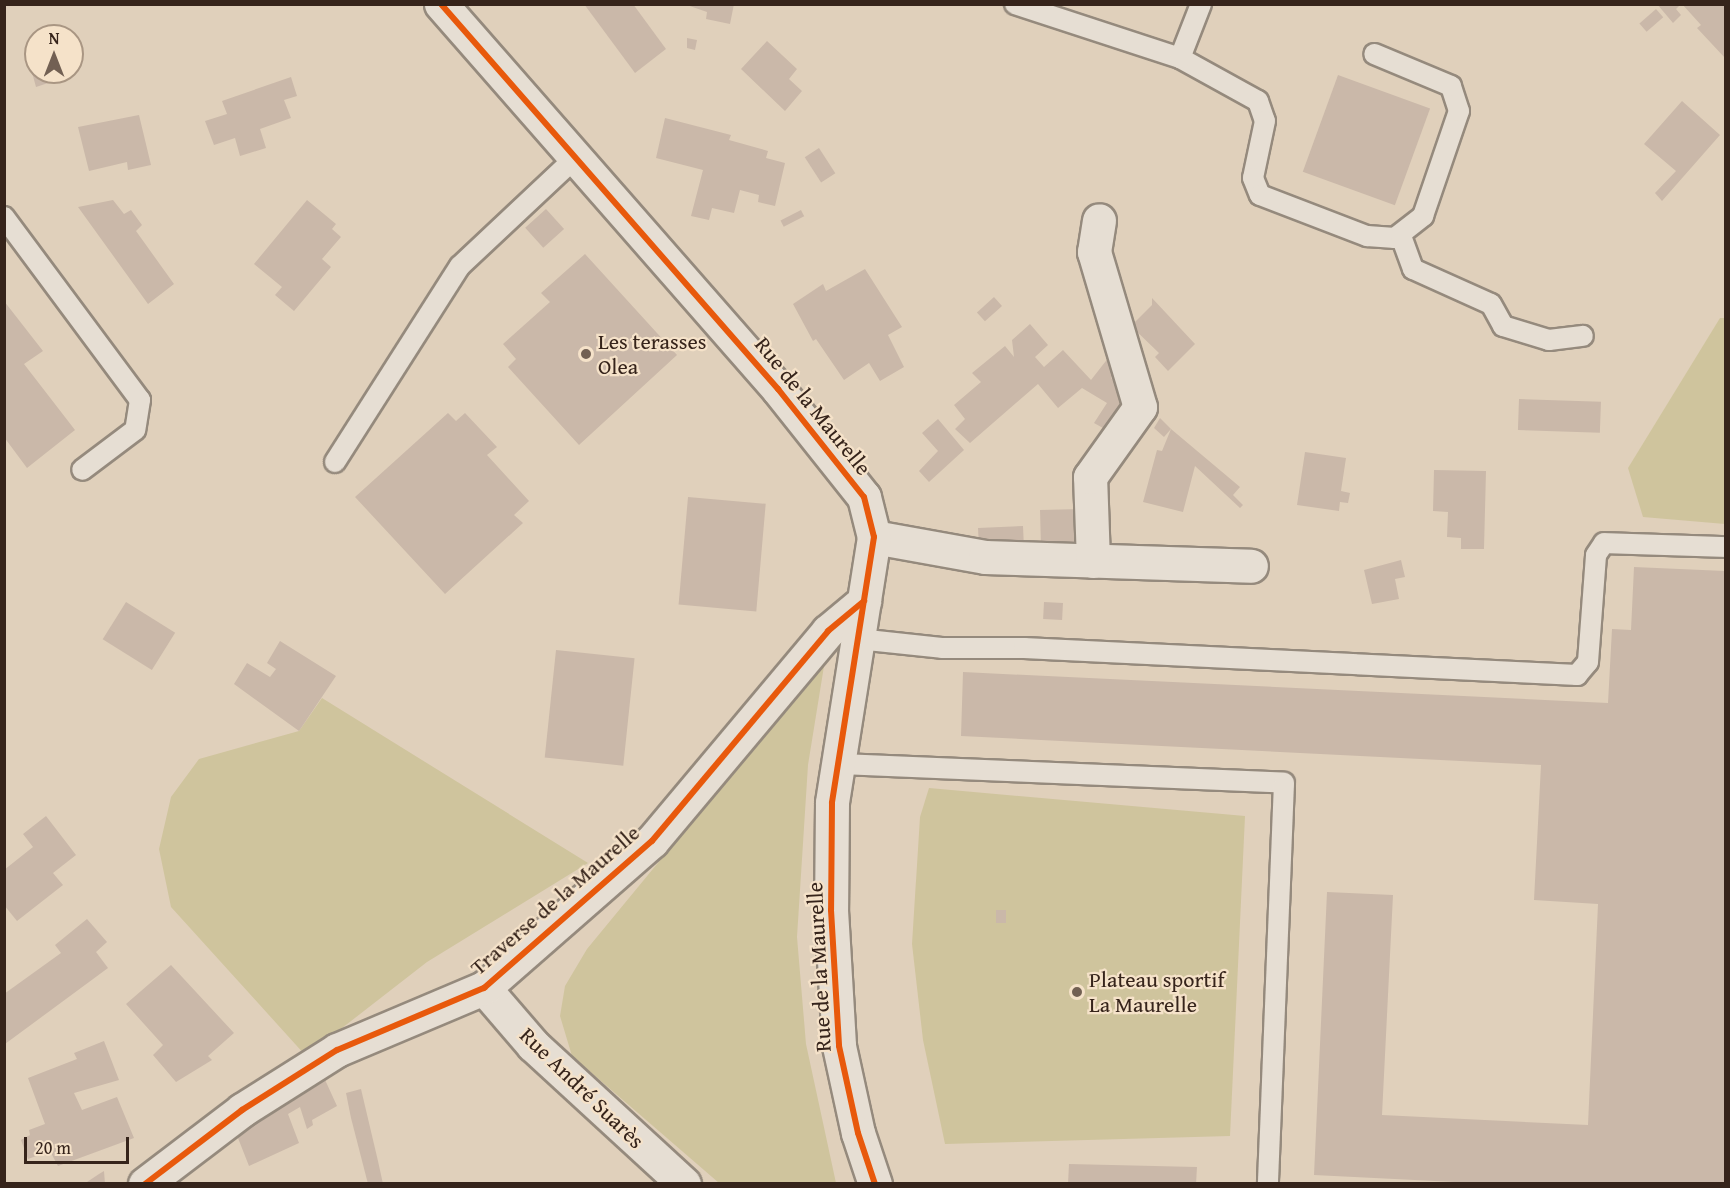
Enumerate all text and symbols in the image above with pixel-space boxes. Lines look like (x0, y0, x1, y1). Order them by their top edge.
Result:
north arrow (24, 24, 84, 84)
text: N (49, 26, 59, 50)
place label: Les terasses Olea (598, 328, 706, 380)
street label: Rue de la Maurelle (749, 332, 877, 480)
marker: Les terasses Olea (579, 347, 593, 361)
street label: Traverse de la Maurelle (465, 819, 645, 981)
street label: Rue de la Maurelle (801, 881, 837, 1053)
place label: Plateau sportif La Maurelle (1089, 966, 1225, 1017)
marker: Plateau sportif La Maurelle (1070, 985, 1084, 999)
street label: Rue André Suarès (514, 1022, 650, 1154)
scale bar (27, 1125, 132, 1163)
text: 20 m (35, 1134, 71, 1161)

